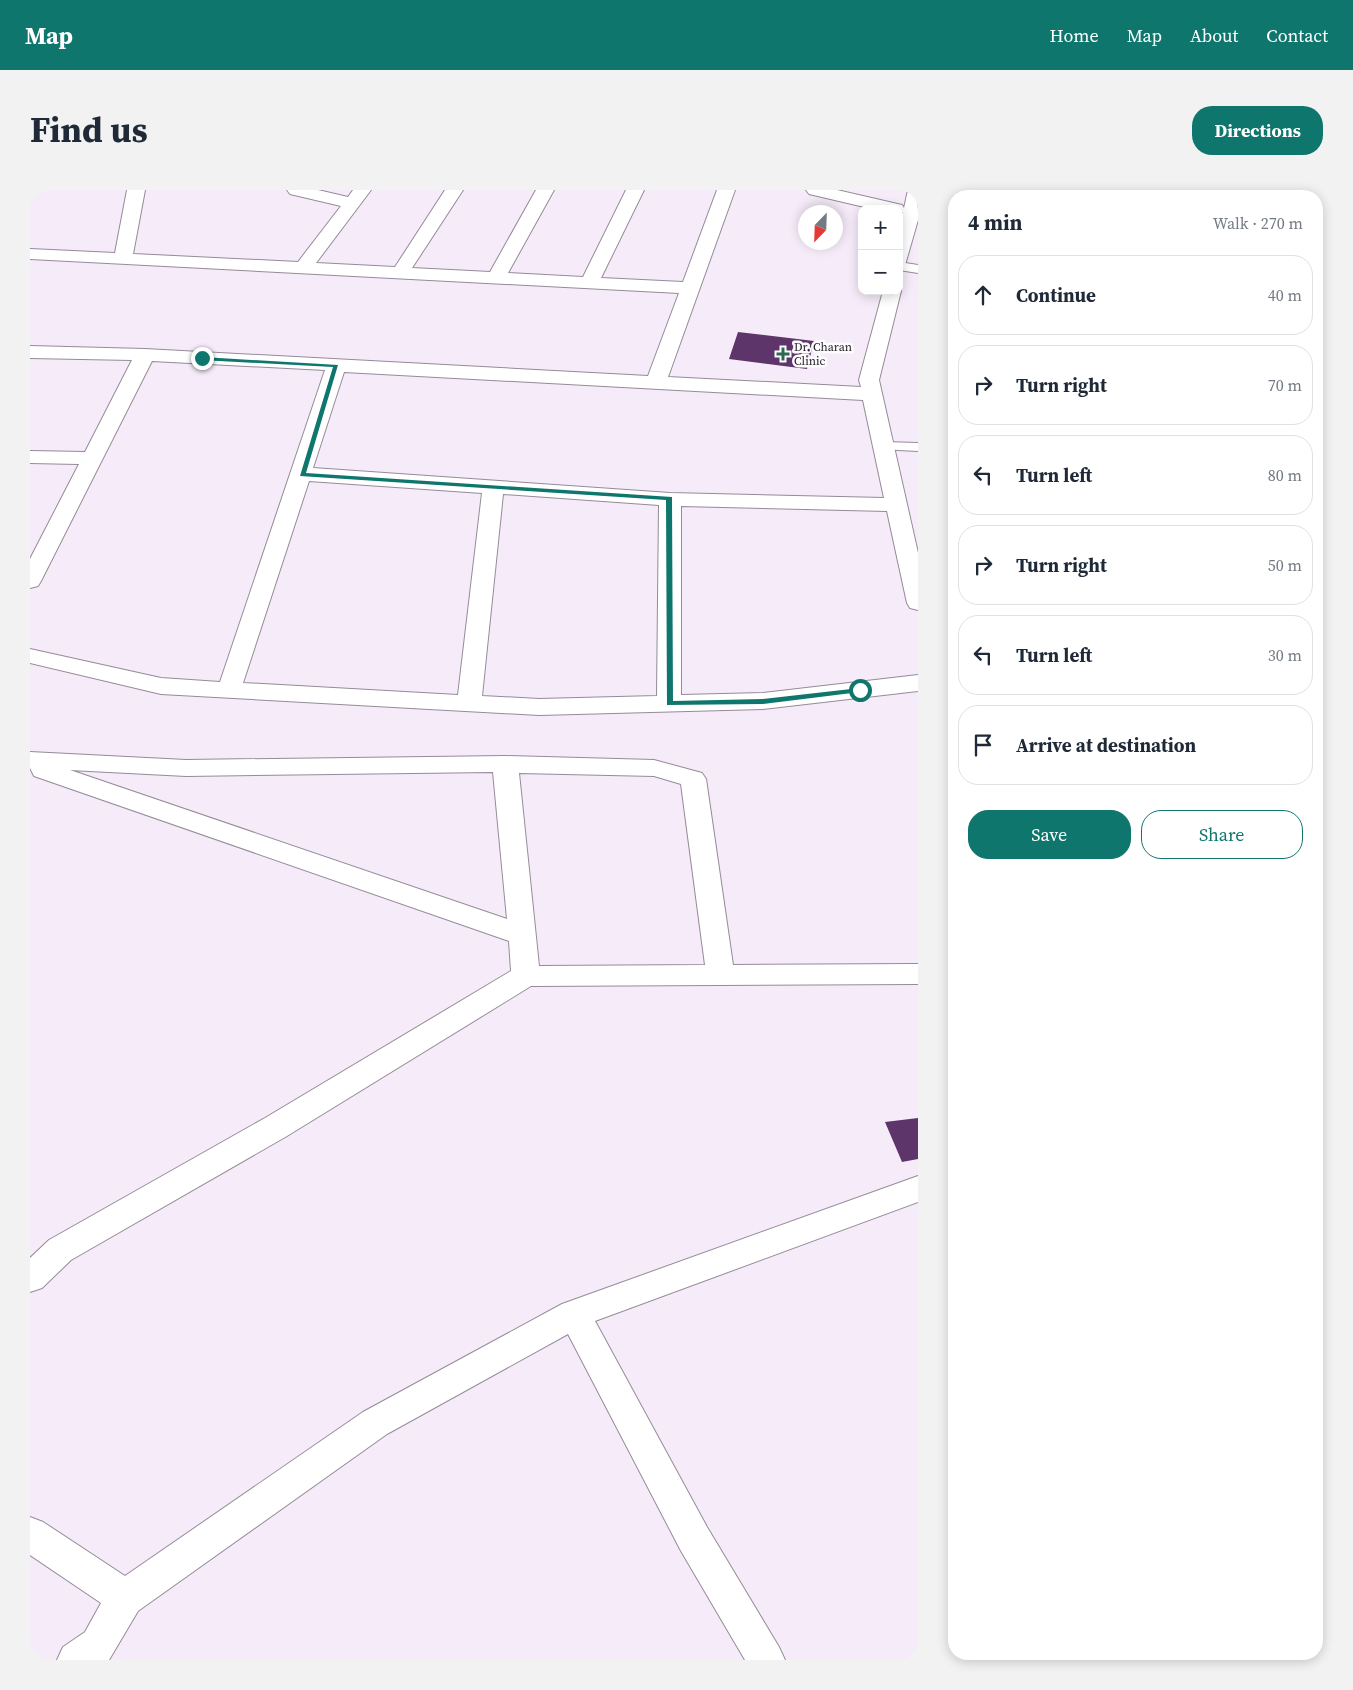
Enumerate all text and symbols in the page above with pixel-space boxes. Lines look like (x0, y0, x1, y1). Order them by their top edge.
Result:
text: Map (25, 19, 73, 52)
text: Home (1050, 23, 1099, 48)
text: Map (1127, 23, 1162, 48)
text: About (1190, 23, 1238, 48)
text: Contact (1266, 23, 1328, 48)
text: Find us (30, 106, 148, 154)
button: Directions (1192, 106, 1323, 155)
north arrow (798, 205, 843, 250)
map controls (858, 205, 903, 295)
button: + (858, 205, 903, 250)
text: 4 min (968, 208, 1023, 237)
text: Walk · 270 m (1213, 212, 1303, 234)
button: − (858, 250, 903, 295)
icon: ahead (969, 281, 997, 309)
text: Continue (1016, 282, 1096, 308)
text: 40 m (1268, 284, 1302, 306)
place label: Dr. Charan Clinic (794, 339, 852, 369)
route end (191, 347, 214, 370)
marker: Dr. Charan Clinic (776, 347, 790, 361)
icon: right (969, 371, 997, 399)
text: Turn right (1016, 372, 1107, 398)
text: 70 m (1268, 374, 1302, 396)
icon: left (969, 461, 997, 489)
text: Turn left (1016, 462, 1092, 488)
text: 80 m (1268, 464, 1302, 486)
icon: right (969, 551, 997, 579)
text: Turn right (1016, 552, 1107, 578)
text: 50 m (1268, 554, 1302, 576)
icon: left (969, 641, 997, 669)
text: Turn left (1016, 642, 1092, 668)
text: 30 m (1268, 644, 1302, 666)
route start (849, 679, 872, 702)
icon: arrive (969, 731, 997, 759)
text: Arrive at destination (1016, 732, 1196, 758)
button: Save (968, 810, 1131, 859)
button: Share (1141, 810, 1303, 859)

